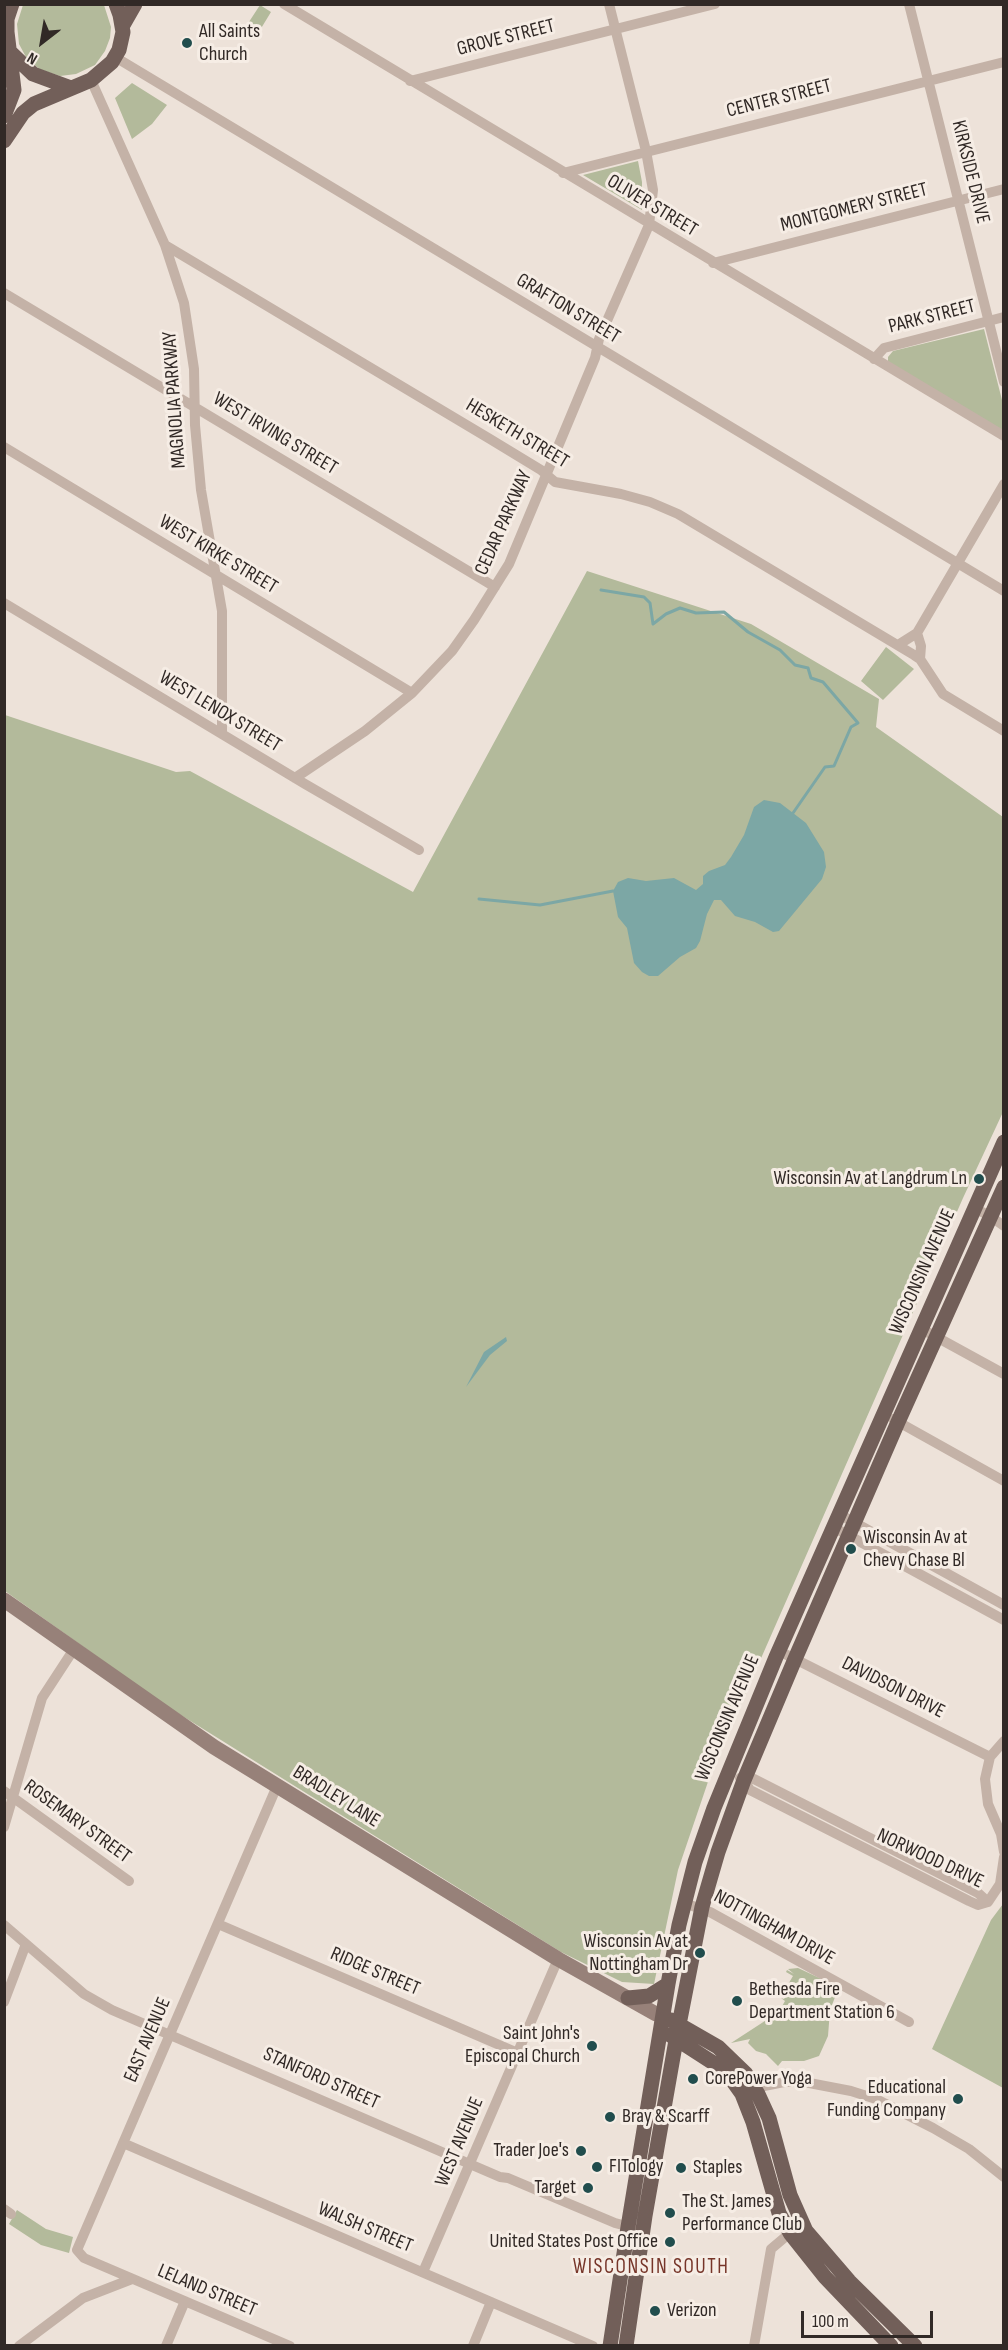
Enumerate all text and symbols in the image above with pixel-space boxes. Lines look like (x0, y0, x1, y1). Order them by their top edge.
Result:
north arrow (12, 12, 72, 72)
street label: GROVE STREET (455, 14, 557, 62)
place label: All Saints Church (199, 20, 260, 67)
marker: All Saints Church (180, 36, 194, 50)
text: N (24, 48, 41, 68)
street label: CENTER STREET (724, 74, 834, 124)
street label: KIRKSIDE DRIVE (946, 118, 994, 226)
street label: OLIVER STREET (602, 170, 702, 242)
street label: MONTGOMERY STREET (778, 178, 930, 238)
street label: GRAFTON STREET (512, 269, 624, 349)
street label: PARK STREET (886, 295, 978, 339)
street label: MAGNOLIA PARKWAY (158, 331, 192, 469)
street label: WEST IRVING STREET (208, 387, 342, 481)
street label: HESKETH STREET (461, 394, 573, 474)
street label: CEDAR PARKWAY (470, 467, 538, 579)
street label: WEST KIRKE STREET (154, 510, 282, 600)
street label: WEST LENOX STREET (154, 666, 286, 758)
place label: Wisconsin Av at Langdrum Ln (773, 1167, 967, 1191)
marker: Wisconsin Av at Langdrum Ln (972, 1172, 986, 1186)
street label: WISCONSIN AVENUE (885, 1206, 961, 1338)
place label: Wisconsin Av at Chevy Chase Bl (863, 1526, 967, 1573)
marker: Wisconsin Av at Chevy Chase Bl (844, 1542, 858, 1556)
street label: WISCONSIN AVENUE (691, 1651, 765, 1785)
street label: DAVIDSON DRIVE (837, 1652, 949, 1724)
street label: BRADLEY LANE (288, 1761, 384, 1833)
street label: ROSEMARY STREET (19, 1775, 135, 1869)
street label: NORWOOD DRIVE (873, 1824, 987, 1894)
street label: NOTTINGHAM DRIVE (709, 1885, 839, 1971)
place label: Wisconsin Av at Nottingham Dr (584, 1930, 688, 1977)
street label: RIDGE STREET (327, 1942, 423, 2002)
marker: Wisconsin Av at Nottingham Dr (693, 1946, 707, 1960)
place label: Bethesda Fire Department Station 6 (749, 1978, 895, 2025)
street label: EAST AVENUE (119, 1994, 177, 2086)
marker: Bethesda Fire Department Station 6 (730, 1994, 744, 2008)
place label: Saint John's Episcopal Church (465, 2022, 580, 2069)
marker: Saint John's Episcopal Church (585, 2039, 599, 2053)
street label: STANFORD STREET (259, 2043, 383, 2115)
place label: CorePower Yoga (705, 2067, 812, 2091)
marker: CorePower Yoga (686, 2072, 700, 2086)
place label: Educational Funding Company (827, 2076, 946, 2123)
marker: Educational Funding Company (951, 2092, 965, 2106)
street label: WEST AVENUE (430, 2094, 490, 2190)
place label: Bray & Scarff (622, 2105, 710, 2129)
marker: Bray & Scarff (603, 2110, 617, 2124)
place label: Trader Joe's (493, 2139, 569, 2163)
marker: Trader Joe's (574, 2144, 588, 2158)
place label: FITology (609, 2155, 663, 2179)
place label: Staples (693, 2156, 742, 2180)
marker: FITology (590, 2160, 604, 2174)
marker: Staples (674, 2161, 688, 2175)
place label: Target (534, 2176, 576, 2200)
marker: Target (581, 2181, 595, 2195)
place label: The St. James Performance Club (682, 2190, 802, 2237)
street label: WALSH STREET (314, 2197, 416, 2259)
marker: The St. James Performance Club (663, 2206, 677, 2220)
place label: United States Post Office (490, 2230, 658, 2254)
marker: United States Post Office (663, 2235, 677, 2249)
district label: WISCONSIN SOUTH (573, 2255, 729, 2281)
street label: LELAND STREET (154, 2259, 260, 2323)
place label: Verizon (667, 2299, 717, 2323)
scale bar (804, 2299, 936, 2337)
marker: Verizon (648, 2304, 662, 2318)
text: 100 m (812, 2311, 849, 2332)

